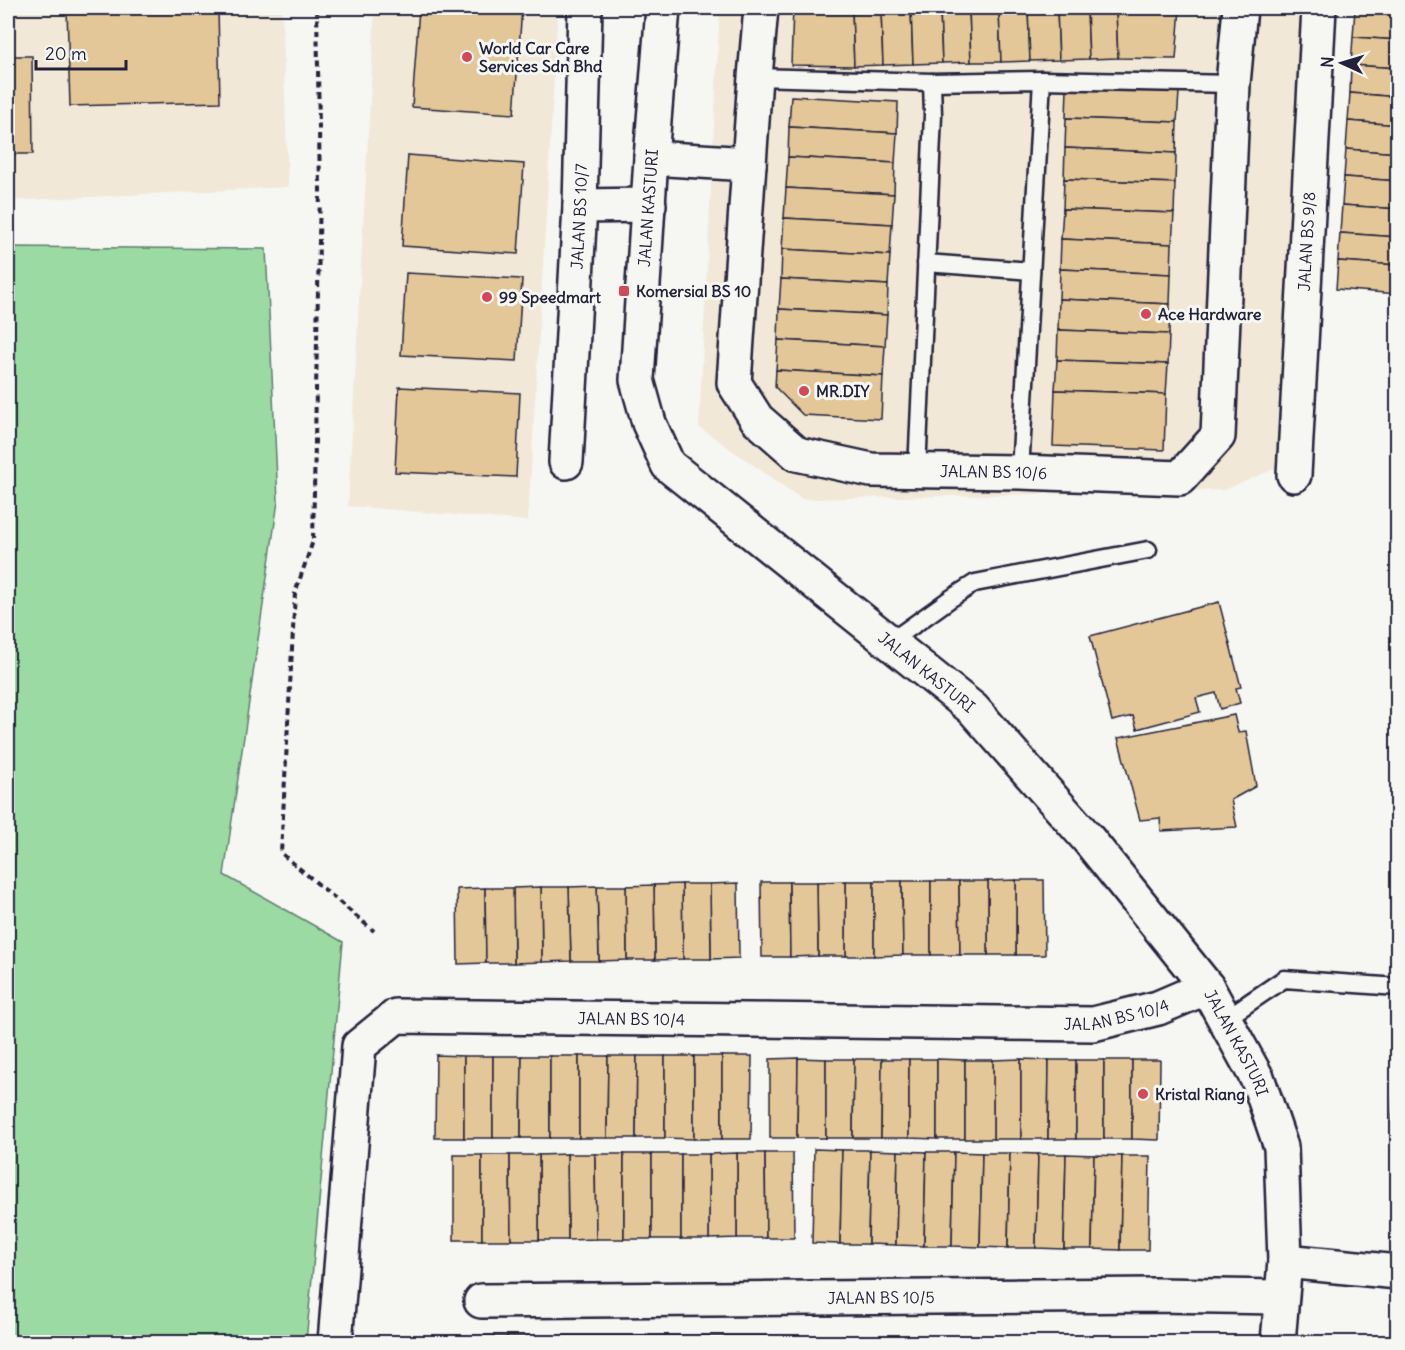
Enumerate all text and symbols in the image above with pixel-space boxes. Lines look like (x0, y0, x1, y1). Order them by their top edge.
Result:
scale bar (36, 33, 126, 71)
north arrow (1312, 33, 1372, 93)
place label: World Car Care Services Sdn Bhd (479, 38, 603, 76)
text: 20 m (45, 42, 87, 65)
marker: World Car Care Services Sdn Bhd (460, 50, 474, 64)
text: N (1317, 56, 1337, 68)
street label: JALAN KASTURI (634, 148, 662, 267)
street label: JALAN BS 10/7 (567, 163, 591, 270)
street label: JALAN BS 9/8 (1294, 191, 1319, 292)
place label: Komersial BS 10 (636, 281, 751, 301)
marker: Komersial BS 10 (617, 284, 631, 298)
place label: 99 Speedmart (499, 287, 602, 308)
marker: 99 Speedmart (480, 290, 494, 304)
place label: Ace Hardware (1158, 304, 1262, 324)
marker: Ace Hardware (1139, 307, 1153, 321)
place label: MR.DIY (816, 381, 869, 401)
marker: MR.DIY (797, 384, 811, 398)
street label: JALAN BS 10/6 (940, 461, 1047, 483)
street label: JALAN KASTURI (874, 627, 979, 717)
street label: JALAN KASTURI (1200, 986, 1273, 1099)
street label: JALAN BS 10/4 (1064, 994, 1172, 1034)
street label: JALAN BS 10/4 (578, 1008, 685, 1029)
place label: Kristal Riang (1155, 1084, 1245, 1105)
marker: Kristal Riang (1136, 1087, 1150, 1101)
street label: JALAN BS 10/5 (827, 1287, 935, 1308)

